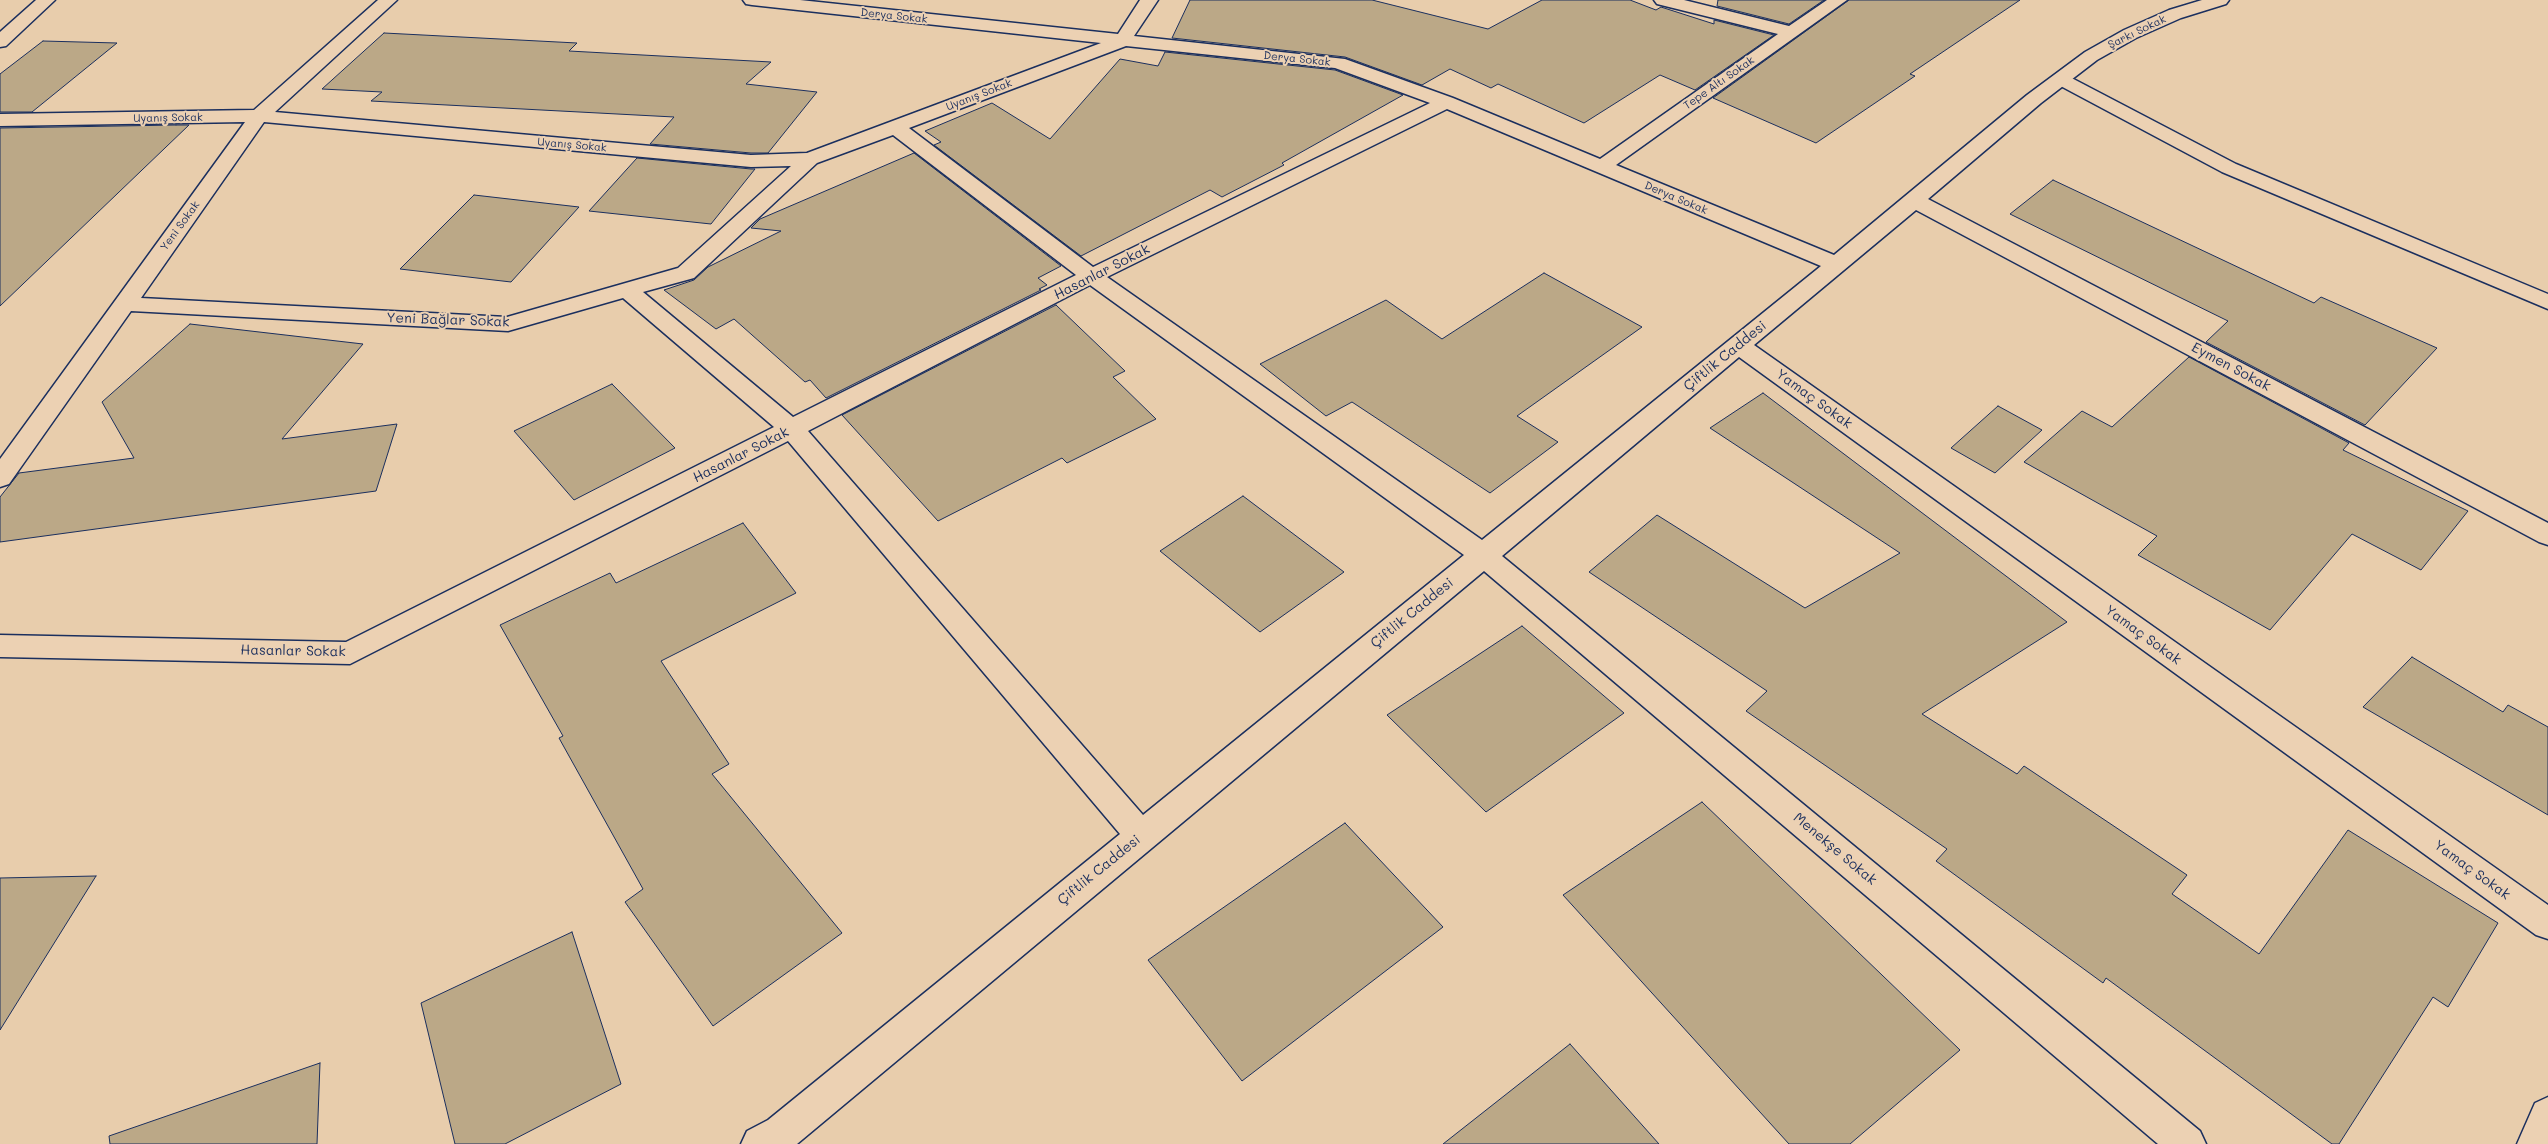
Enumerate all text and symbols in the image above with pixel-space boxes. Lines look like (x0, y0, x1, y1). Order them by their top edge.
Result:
street label: Derya Sokak (860, 6, 928, 26)
street label: Şarkı Sokak (2106, 12, 2168, 52)
street label: Derya Sokak (1263, 49, 1331, 69)
street label: Tepe Altı Sokak (1681, 54, 1757, 112)
street label: Uyanış Sokak (944, 76, 1014, 114)
street label: Uyanış Sokak (133, 111, 203, 125)
street label: Uyanış Sokak (537, 135, 607, 155)
street label: Derya Sokak (1642, 179, 1710, 217)
street label: Yeni Sokak (158, 199, 202, 253)
street label: Hasanlar Sokak (1051, 241, 1153, 303)
street label: Yeni Bağlar Sokak (386, 309, 510, 331)
street label: Çiftlik Caddesi (1680, 317, 1770, 395)
street label: Eymen Sokak (2189, 339, 2273, 395)
street label: Yamaç Sokak (1773, 366, 1855, 432)
street label: Hasanlar Sokak (690, 424, 792, 486)
street label: Çiftlik Caddesi (1367, 574, 1457, 652)
street label: Yamaç Sokak (2102, 602, 2184, 668)
street label: Hasanlar Sokak (240, 642, 346, 660)
street label: Menekşe Sokak (1790, 809, 1880, 889)
street label: Çiftlik Caddesi (1054, 831, 1144, 909)
street label: Yamaç Sokak (2431, 837, 2513, 903)

